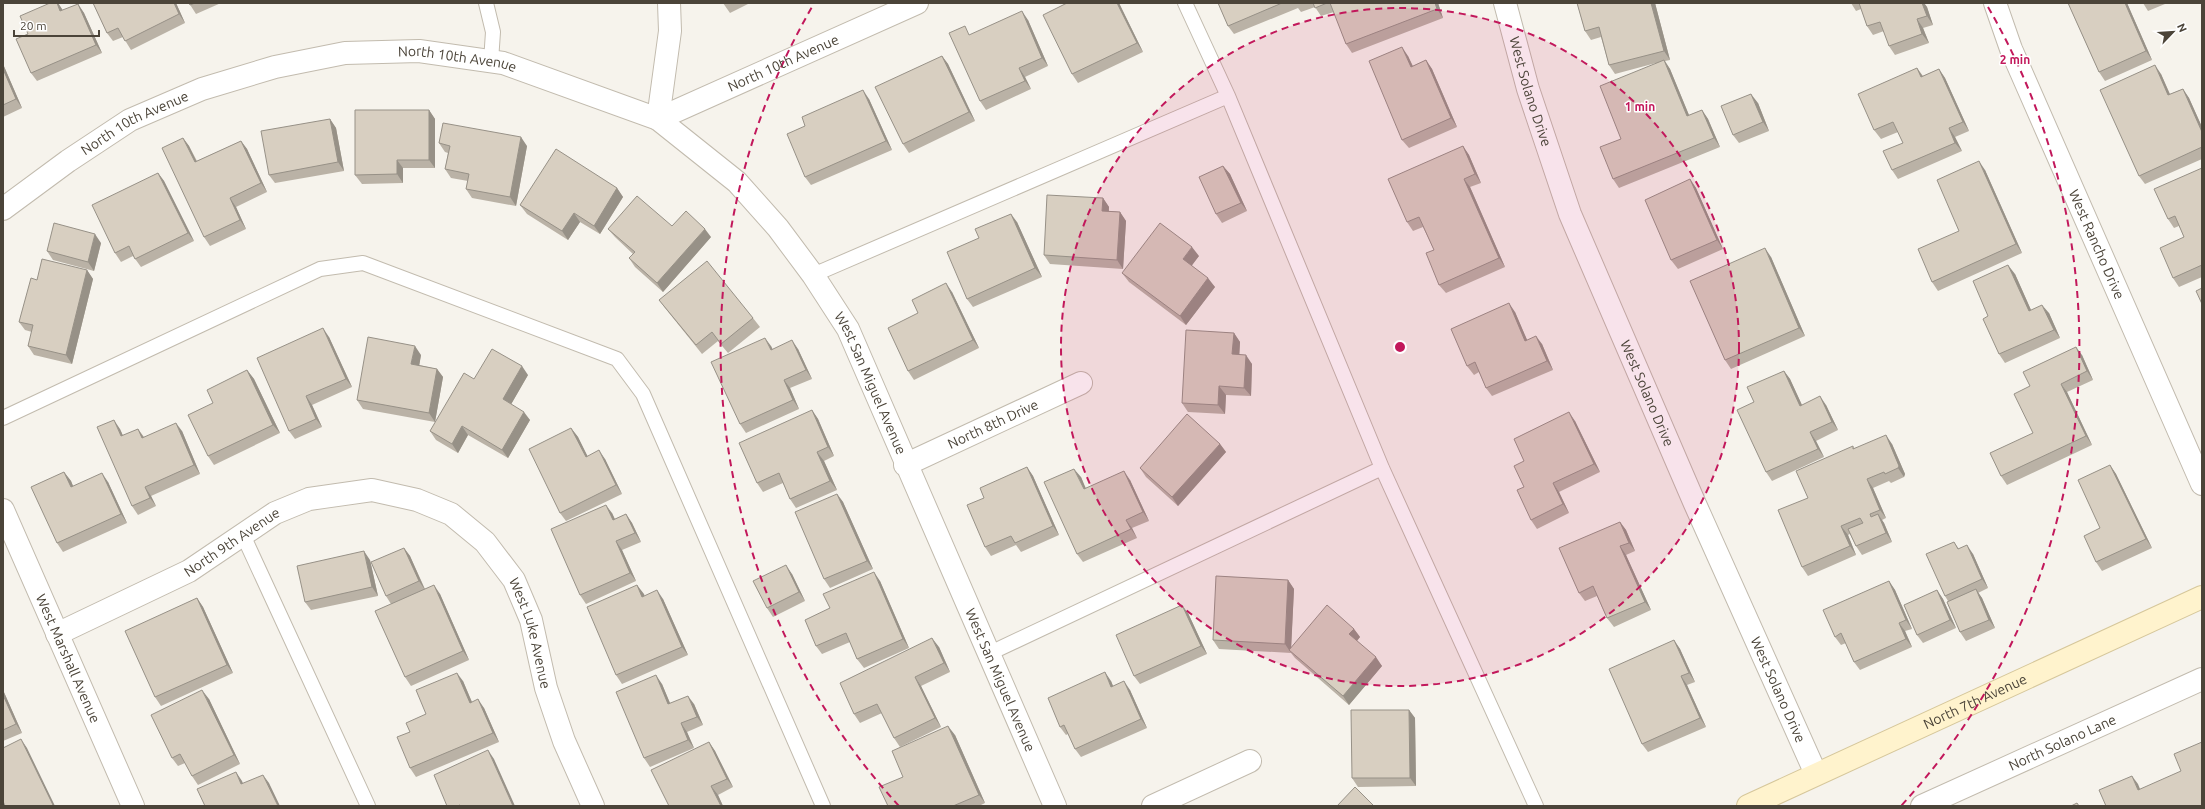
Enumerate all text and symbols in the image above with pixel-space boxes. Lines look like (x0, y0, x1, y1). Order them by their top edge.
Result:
scale bar (14, 12, 99, 38)
north arrow (2153, 12, 2193, 52)
text: 20 m (20, 19, 47, 32)
text: N (2175, 22, 2189, 34)
street label: North 10th Avenue (725, 31, 841, 95)
street label: West Solano Drive (1506, 35, 1555, 149)
street label: North 10th Avenue (398, 43, 519, 75)
text: 2 min (2000, 53, 2030, 66)
street label: North 10th Avenue (78, 88, 191, 158)
text: 1 min (1625, 100, 1655, 113)
street label: West Rancho Drive (2066, 187, 2128, 302)
street label: West San Miguel Avenue (831, 309, 909, 457)
street label: West Solano Drive (1617, 338, 1677, 449)
centre of rings (1393, 340, 1407, 354)
street label: North 8th Drive (945, 396, 1041, 452)
street label: North 9th Avenue (181, 504, 282, 580)
street label: West Luke Avenue (506, 575, 554, 690)
street label: West Marshall Avenue (33, 591, 103, 725)
street label: West San Miguel Avenue (962, 606, 1038, 754)
street label: West Solano Drive (1747, 634, 1809, 745)
street label: North 7th Avenue (1921, 671, 2029, 732)
street label: North Solano Lane (2006, 711, 2118, 774)

